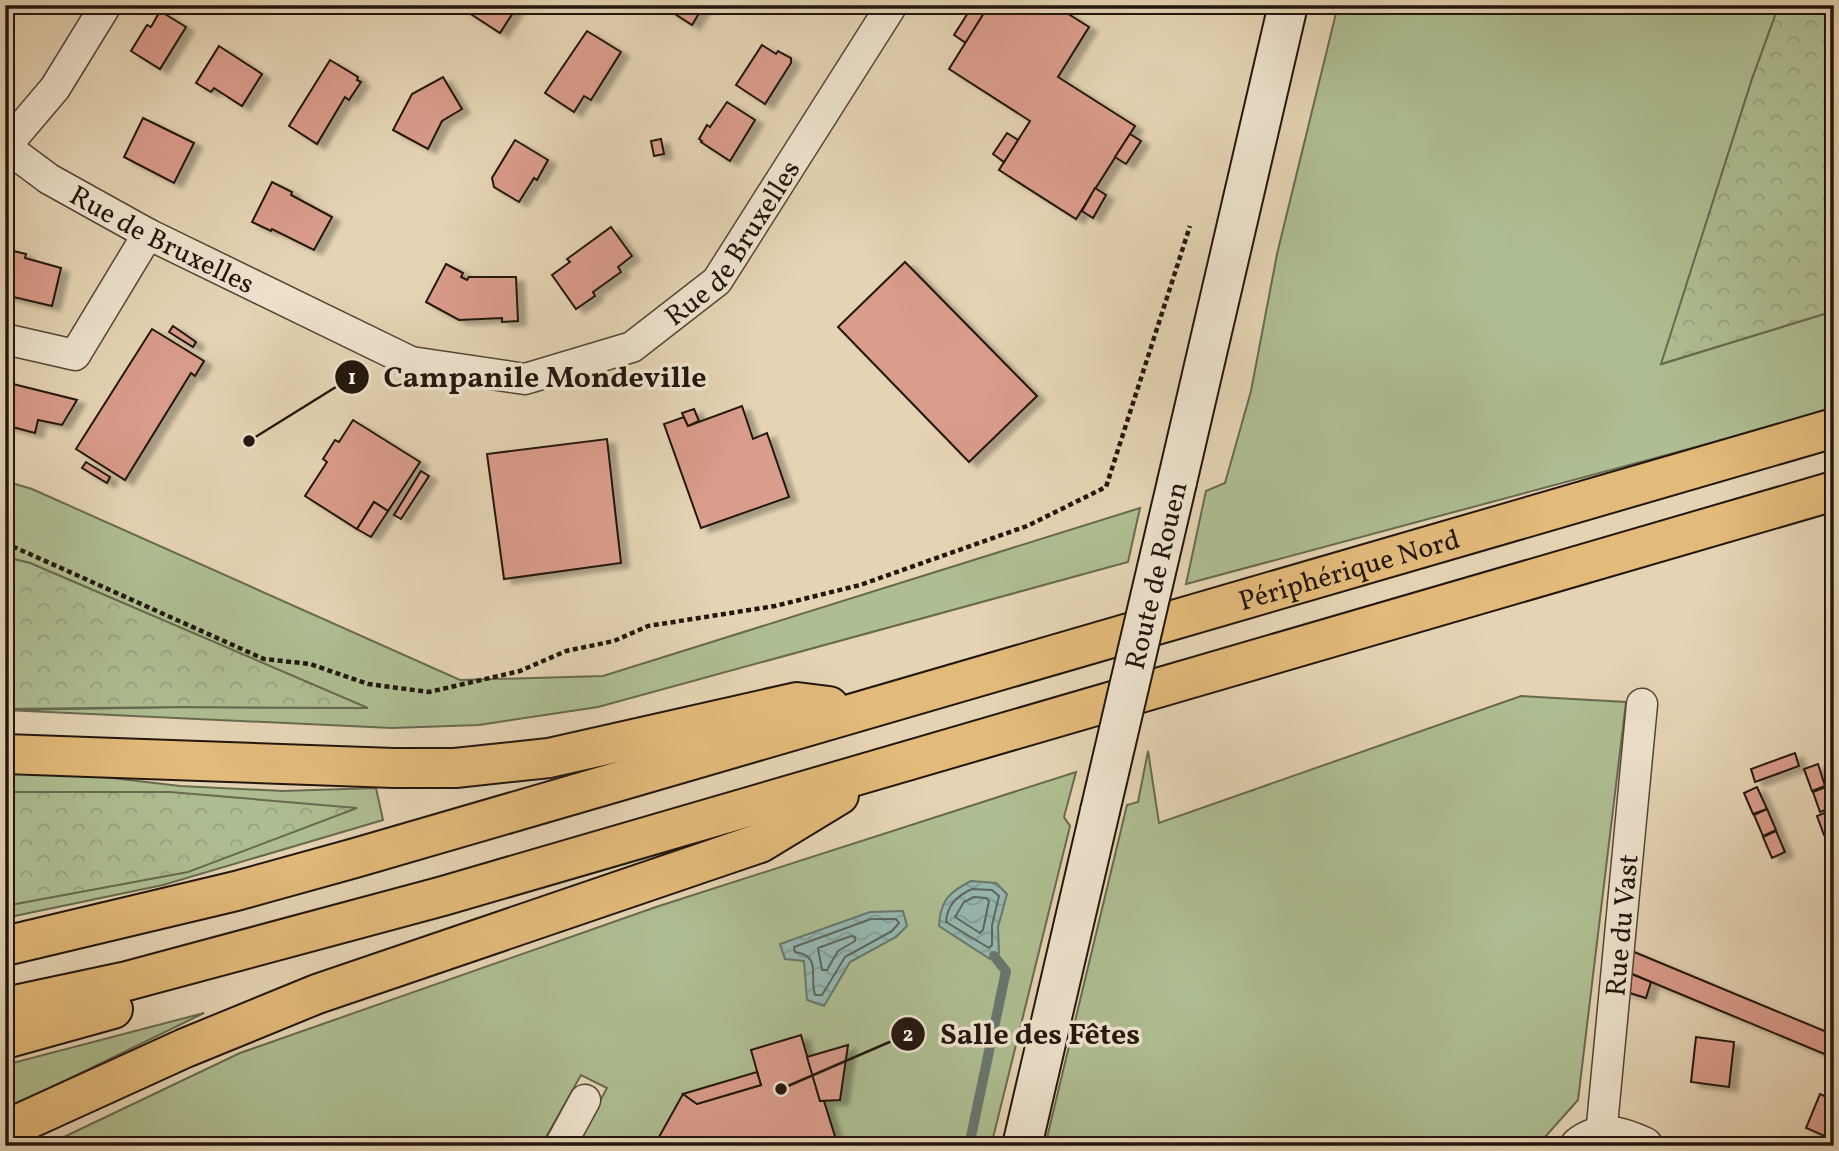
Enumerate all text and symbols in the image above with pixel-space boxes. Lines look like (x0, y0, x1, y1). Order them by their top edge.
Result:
street label: Rue de Bruxelles (657, 153, 811, 337)
street label: Rue de Bruxelles (62, 177, 260, 305)
callout: Campanile Mondeville (335, 351, 721, 402)
text: Campanile Mondeville (384, 358, 706, 400)
text: 1 (348, 364, 356, 393)
street label: Route de Rouen (1117, 478, 1198, 674)
street label: Périphérique Nord (1235, 521, 1465, 622)
street label: Rue du Vast (1597, 852, 1650, 998)
callout: Salle des Fêtes (891, 1008, 1154, 1059)
text: Salle des Fêtes (940, 1015, 1140, 1057)
text: 2 (903, 1021, 913, 1050)

